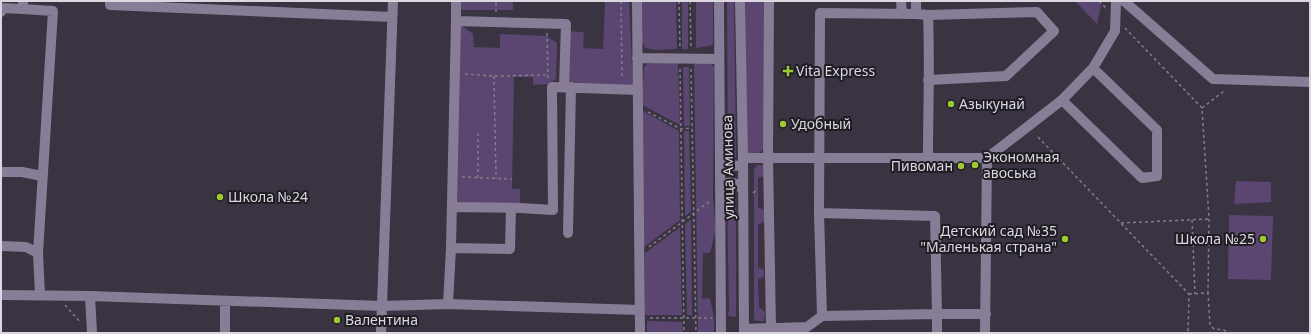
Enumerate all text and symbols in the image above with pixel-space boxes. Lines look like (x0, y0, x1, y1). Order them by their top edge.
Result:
place label: Vita Express (796, 61, 875, 80)
marker: Vita Express (783, 66, 793, 76)
place label: Азыкунай (959, 94, 1025, 113)
marker: Азыкунай (946, 99, 956, 109)
place label: Удобный (791, 114, 851, 133)
street label: улица Аминова (717, 115, 738, 219)
marker: Удобный (778, 119, 788, 129)
place label: Экономная авоська (983, 147, 1060, 182)
place label: Пивоман (891, 156, 953, 175)
marker: Экономная авоська (970, 160, 980, 170)
marker: Пивоман (956, 161, 966, 171)
place label: Школа №24 (228, 187, 308, 206)
marker: Школа №24 (215, 192, 225, 202)
place label: Детский сад №35 "Маленькая страна" (920, 221, 1057, 256)
place label: Школа №25 (1175, 229, 1255, 248)
marker: Детский сад №35 "Маленькая страна" (1060, 234, 1070, 244)
marker: Школа №25 (1258, 234, 1268, 244)
place label: Валентина (345, 310, 418, 329)
marker: Валентина (332, 315, 342, 325)

